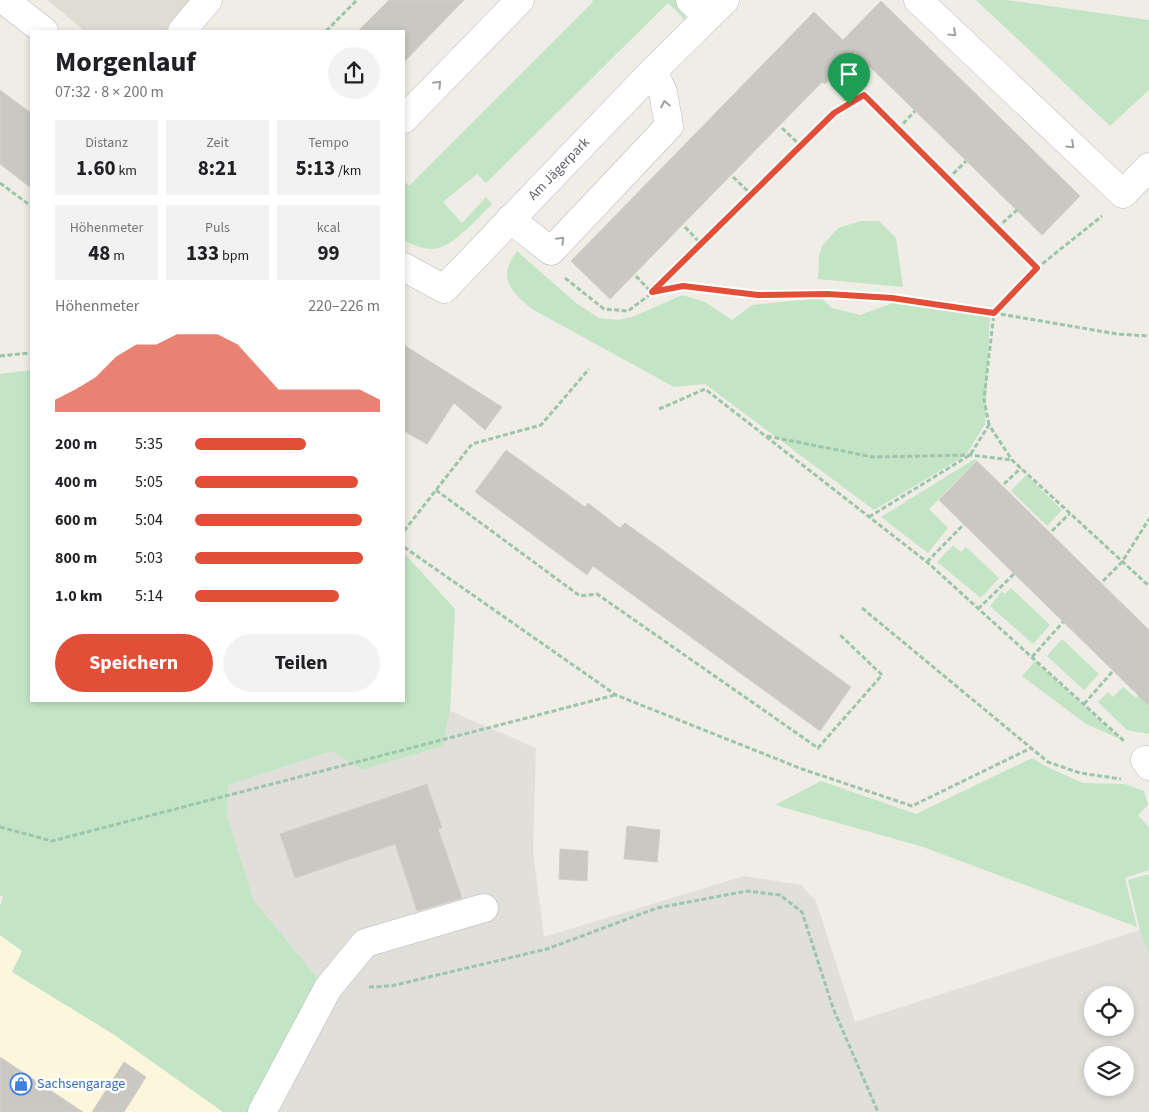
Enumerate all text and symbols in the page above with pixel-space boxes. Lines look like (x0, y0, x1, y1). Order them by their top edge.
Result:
one-way arrow (948, 28, 957, 37)
text: Morgenlauf (55, 42, 196, 82)
button: share (328, 47, 380, 99)
pin (828, 53, 870, 104)
icon: arrive (835, 60, 863, 88)
text: 07:32 · 8 × 200 m (55, 81, 164, 103)
one-way arrow (432, 81, 441, 90)
one-way arrow (660, 99, 670, 108)
text: Distanz (85, 133, 128, 153)
text: Zeit (206, 133, 229, 153)
text: Tempo (308, 133, 349, 153)
street label: Am Jägerpark (524, 133, 594, 205)
one-way arrow (1066, 139, 1075, 148)
text: 1.60 (76, 153, 116, 183)
text: 8:21 (198, 153, 237, 183)
text: 5:13 (296, 153, 335, 183)
text: km (116, 161, 137, 181)
text: /km (335, 161, 361, 181)
text: Höhenmeter (70, 218, 143, 238)
text: Puls (205, 218, 230, 238)
text: kcal (317, 218, 340, 238)
one-way arrow (555, 237, 564, 246)
text: 48 (88, 238, 110, 268)
text: 133 (186, 238, 219, 268)
text: 99 (317, 238, 340, 268)
text: m (110, 246, 125, 266)
text: bpm (219, 246, 249, 266)
text: Höhenmeter (55, 295, 139, 317)
text: 220–226 m (308, 295, 380, 317)
text: 200 m (55, 433, 97, 455)
text: 5:35 (135, 433, 163, 455)
text: 400 m (55, 471, 97, 493)
text: 5:05 (135, 471, 163, 493)
text: 600 m (55, 509, 97, 531)
text: 5:04 (135, 509, 163, 531)
text: 800 m (55, 547, 97, 569)
text: 5:03 (135, 547, 163, 569)
text: 1.0 km (55, 585, 102, 607)
text: 5:14 (135, 585, 163, 607)
button: Speichern (55, 634, 213, 692)
button: Teilen (223, 634, 380, 692)
map controls (1084, 986, 1134, 1096)
button: locate (1084, 986, 1134, 1036)
button: layers (1084, 1046, 1134, 1096)
shop icon: Sachsengarage (9, 1072, 33, 1096)
place label: Sachsengarage (37, 1074, 125, 1094)

